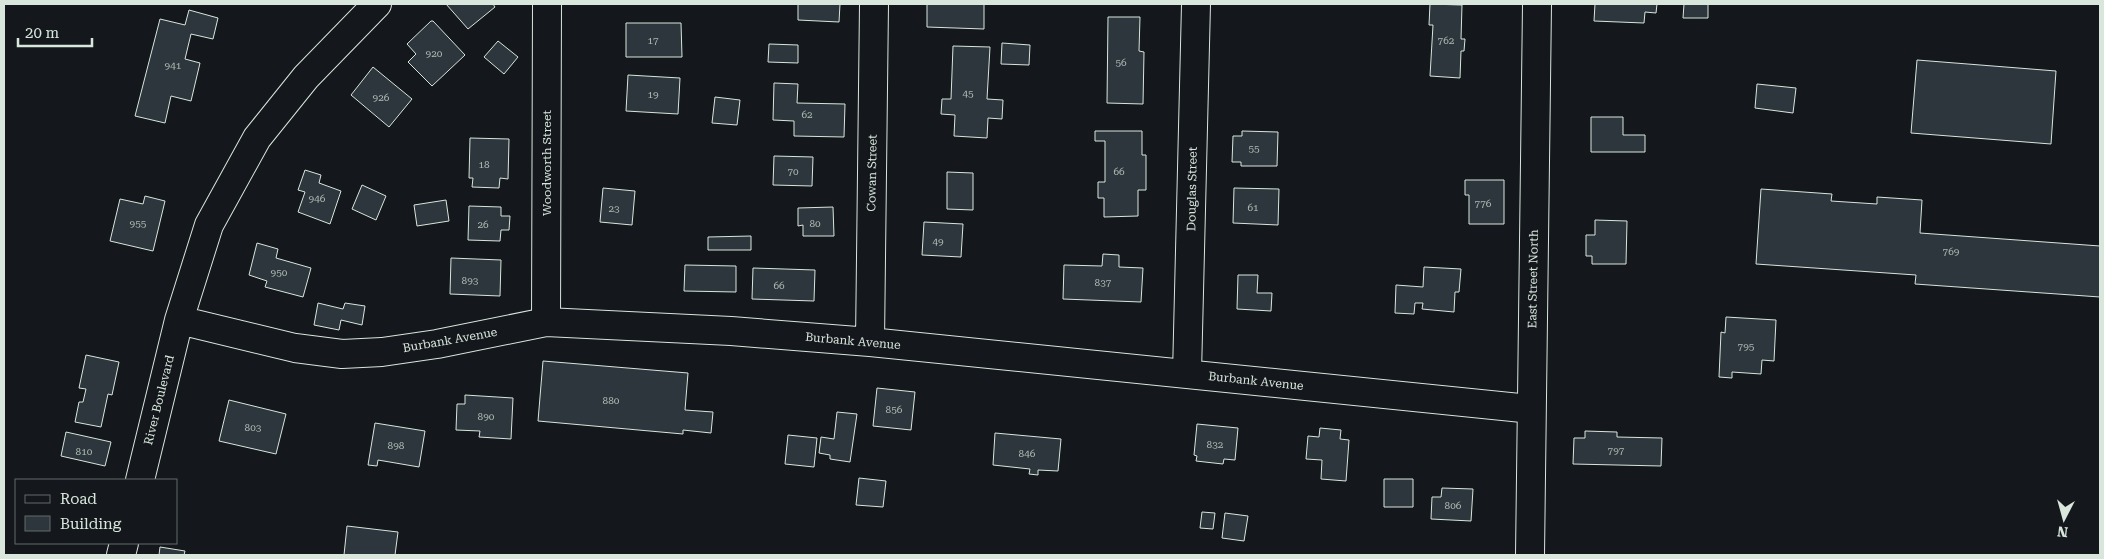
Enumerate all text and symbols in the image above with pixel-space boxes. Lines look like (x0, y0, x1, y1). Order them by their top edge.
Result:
scale bar (18, 15, 91, 47)
text: 20 m (25, 24, 60, 42)
house number: 17 (647, 35, 659, 46)
house number: 762 (1438, 35, 1455, 46)
house number: 920 (426, 48, 443, 59)
house number: 56 (1115, 57, 1127, 68)
house number: 941 (165, 60, 182, 71)
house number: 45 (962, 88, 974, 99)
house number: 19 (647, 89, 659, 100)
house number: 926 (373, 92, 390, 103)
house number: 62 (801, 109, 813, 120)
street label: Woodworth Street (540, 110, 554, 216)
street label: Cowan Street (864, 134, 880, 212)
house number: 55 (1248, 143, 1260, 154)
street label: Douglas Street (1184, 146, 1200, 231)
house number: 18 (478, 159, 490, 170)
house number: 70 (787, 166, 799, 177)
house number: 66 (1113, 166, 1125, 177)
house number: 946 (309, 193, 326, 204)
house number: 776 (1475, 198, 1492, 209)
house number: 61 (1247, 202, 1259, 213)
house number: 23 (608, 203, 620, 214)
house number: 955 (130, 218, 147, 229)
house number: 80 (809, 218, 821, 229)
house number: 26 (477, 219, 489, 230)
street label: East Street North (1525, 229, 1541, 329)
house number: 49 (932, 236, 944, 247)
house number: 769 (1943, 246, 1960, 257)
house number: 950 (271, 267, 288, 278)
house number: 893 (462, 275, 479, 286)
house number: 837 (1095, 277, 1112, 288)
house number: 66 (773, 280, 785, 291)
street label: Burbank Avenue (402, 325, 499, 355)
street label: Burbank Avenue (805, 330, 902, 352)
house number: 795 (1738, 341, 1755, 352)
street label: River Boulevard (141, 353, 177, 446)
street label: Burbank Avenue (1208, 369, 1305, 393)
house number: 880 (603, 395, 620, 406)
house number: 856 (886, 404, 903, 415)
house number: 890 (478, 411, 495, 422)
house number: 803 (245, 422, 262, 433)
house number: 832 (1207, 439, 1224, 450)
house number: 898 (388, 440, 405, 451)
house number: 797 (1608, 445, 1625, 456)
house number: 810 (76, 446, 93, 457)
house number: 846 (1019, 448, 1036, 459)
legend (15, 479, 178, 544)
text: Road (60, 490, 97, 508)
north arrow (2039, 494, 2089, 544)
house number: 806 (1445, 500, 1462, 511)
text: Building (60, 515, 122, 533)
text: N (2056, 523, 2069, 540)

